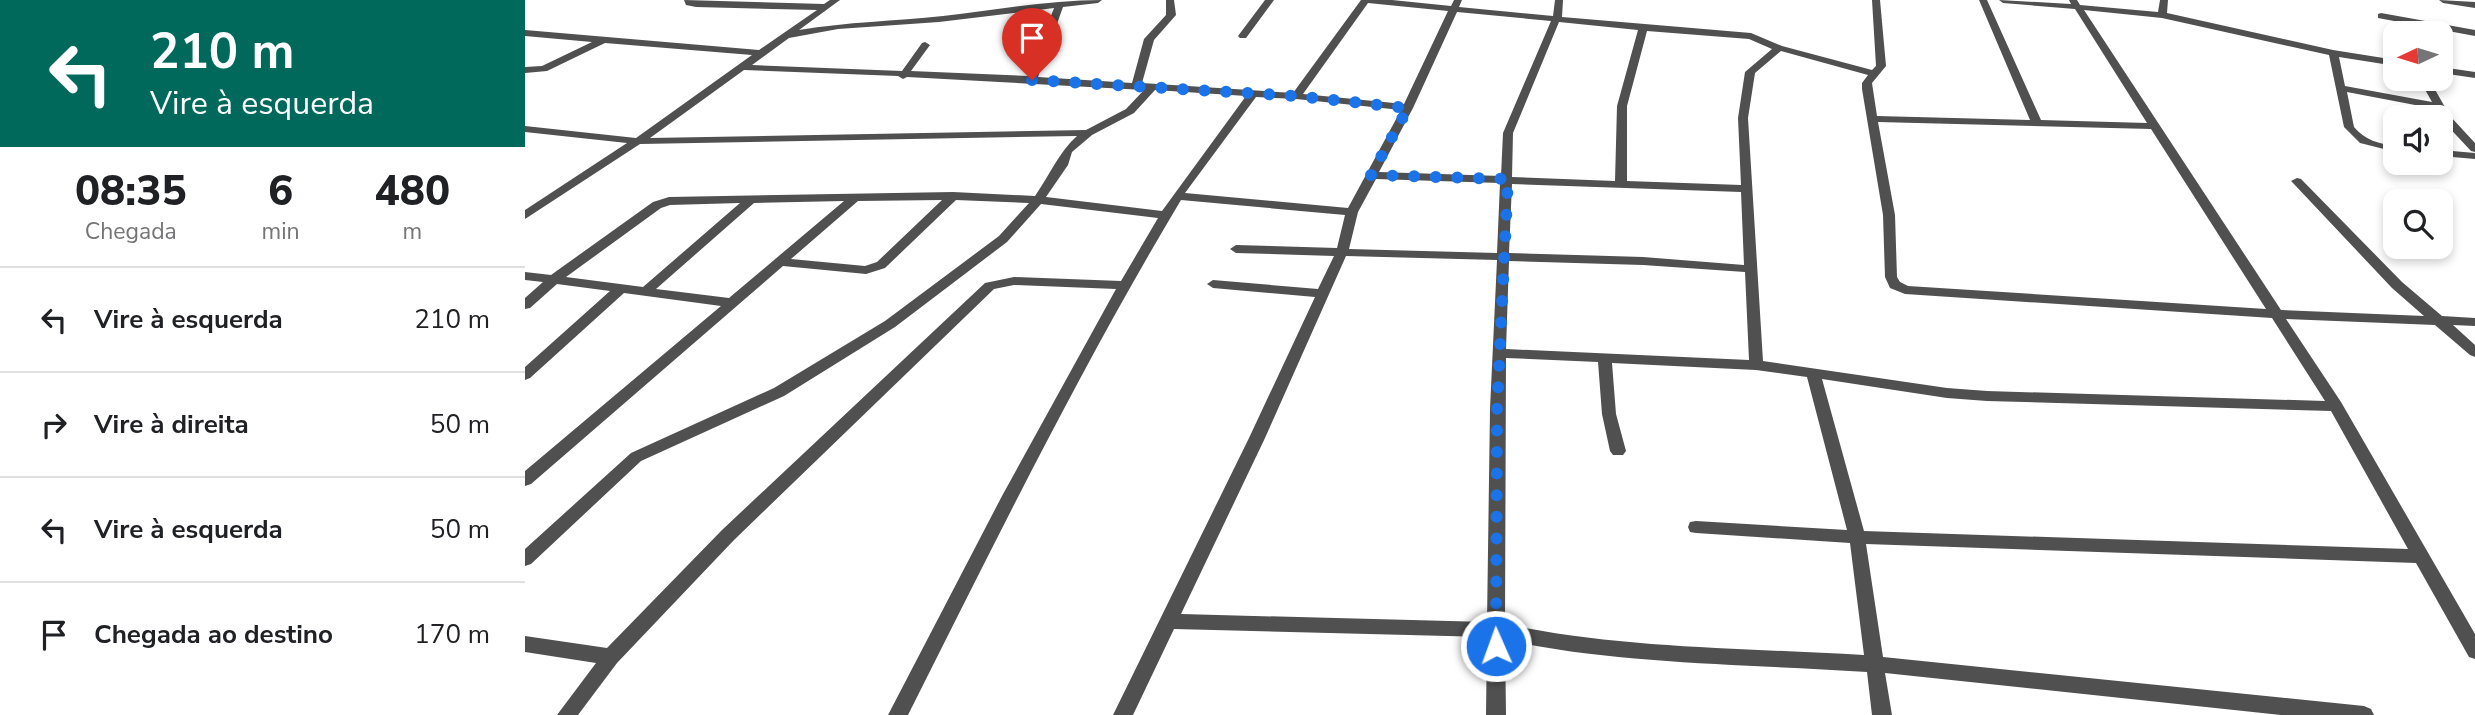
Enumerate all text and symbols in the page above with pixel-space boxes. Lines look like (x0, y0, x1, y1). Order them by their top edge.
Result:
pin (1002, 8, 1062, 80)
text: 210 m (150, 18, 294, 85)
icon: arrive (1013, 19, 1051, 57)
north arrow (2383, 21, 2453, 91)
map controls (2383, 21, 2453, 259)
icon: left (35, 28, 126, 119)
text: Vire à esquerda (150, 82, 374, 125)
button: sound (2383, 105, 2453, 175)
text: 08:35 (75, 163, 187, 220)
text: 6 (268, 163, 293, 220)
text: 480 (375, 163, 450, 220)
button: search (2383, 189, 2453, 259)
text: Chegada (85, 216, 177, 247)
text: min (262, 216, 300, 247)
text: m (402, 216, 422, 247)
icon: left (35, 301, 73, 339)
text: Vire à esquerda (94, 302, 283, 337)
text: 210 m (414, 302, 490, 337)
icon: right (35, 406, 73, 444)
text: Vire à direita (94, 407, 249, 442)
text: 50 m (430, 407, 490, 442)
icon: left (35, 511, 73, 549)
text: Vire à esquerda (94, 512, 283, 547)
text: 50 m (430, 512, 490, 547)
position arrow (1459, 609, 1533, 683)
icon: arrive (35, 616, 73, 654)
text: Chegada ao destino (94, 617, 333, 652)
text: 170 m (414, 617, 490, 652)

